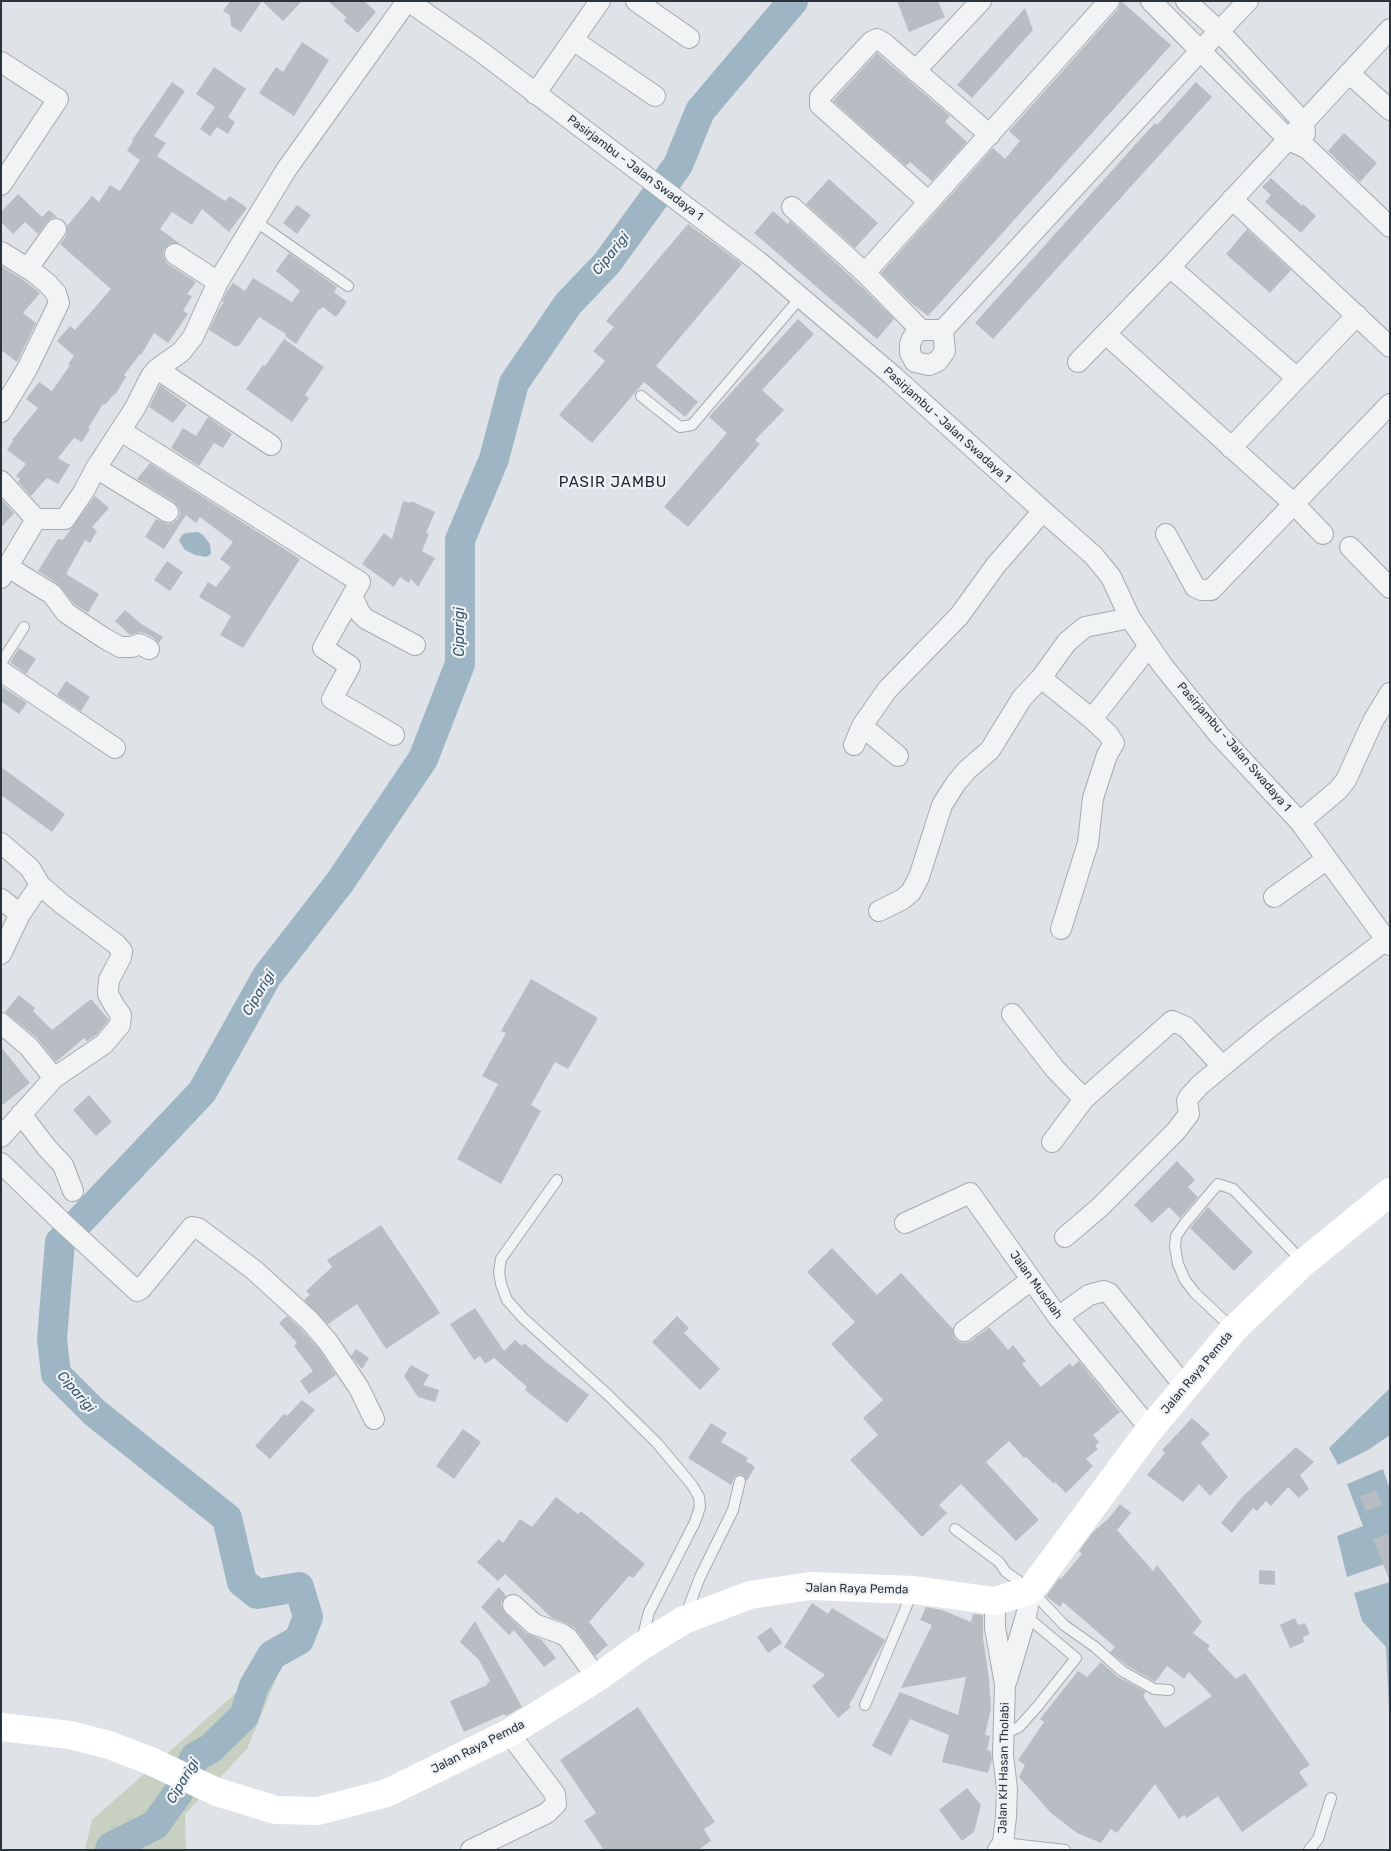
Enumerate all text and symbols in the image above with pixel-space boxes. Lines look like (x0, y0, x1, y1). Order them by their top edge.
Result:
street label: Pasirjambu - Jalan Swadaya 1 (564, 112, 706, 224)
water label: Ciparigi (589, 229, 633, 279)
street label: Pasirjambu - Jalan Swadaya 1 (880, 364, 1014, 486)
district label: PASIR JAMBU (557, 474, 669, 492)
water label: Ciparigi (452, 607, 468, 657)
street label: Pasirjambu - Jalan Swadaya 1 (1174, 679, 1294, 815)
water label: Ciparigi (239, 967, 279, 1019)
street label: Jalan Musolah (1007, 1248, 1065, 1322)
street label: Jalan Raya Pemda (1158, 1329, 1236, 1417)
water label: Ciparigi (53, 1368, 99, 1416)
street label: Jalan Raya Pemda (805, 1581, 909, 1597)
street label: Jalan KH Hasan Tholabi (996, 1702, 1012, 1834)
street label: Jalan Raya Pemda (429, 1717, 527, 1777)
water label: Ciparigi (163, 1755, 203, 1807)

